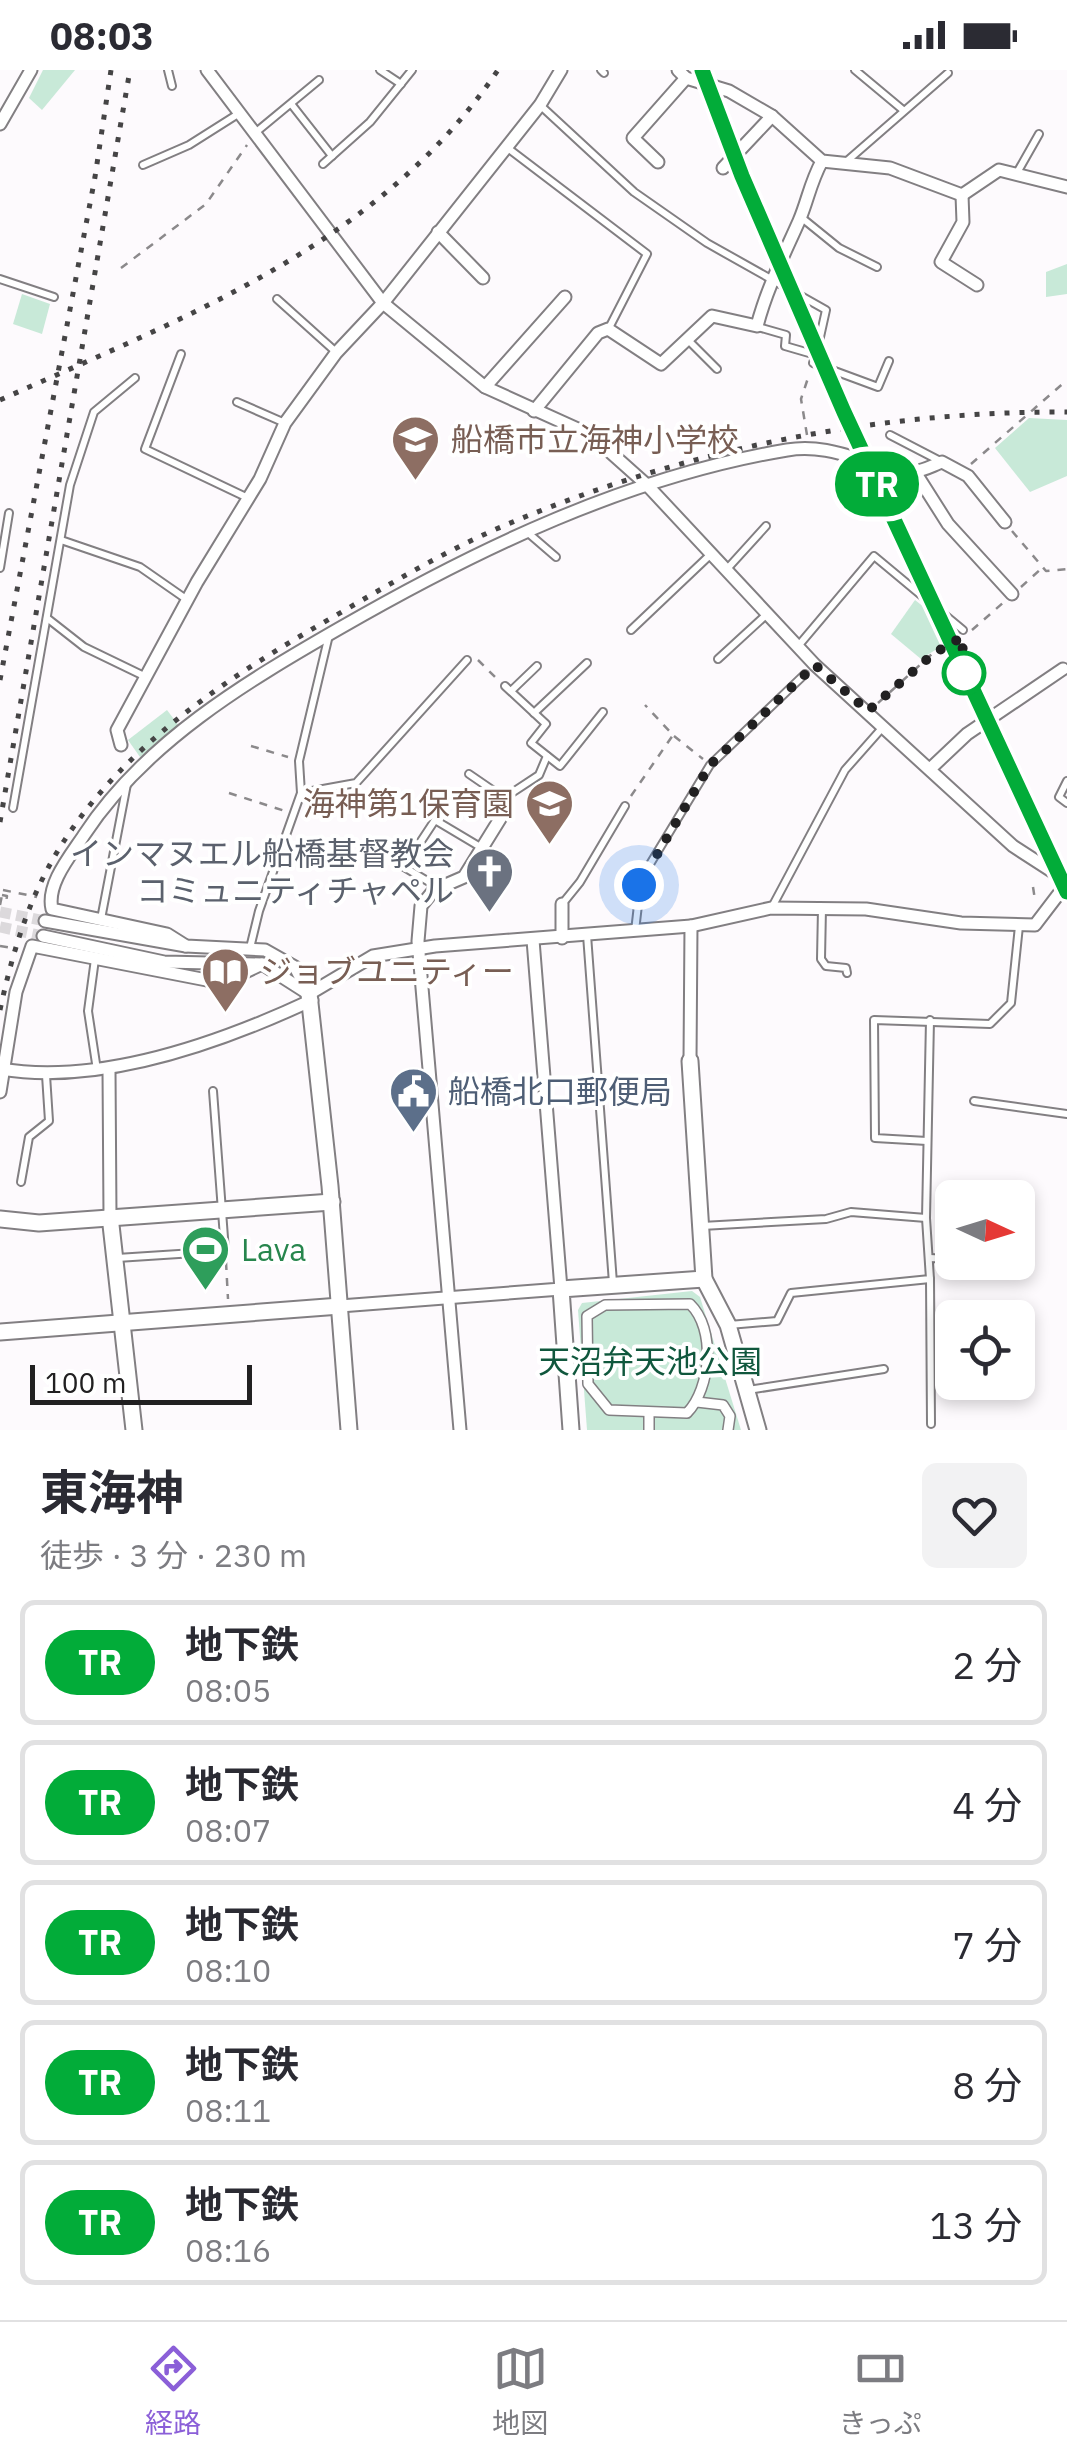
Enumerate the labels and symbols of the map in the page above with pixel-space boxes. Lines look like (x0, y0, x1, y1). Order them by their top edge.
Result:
school or university icon: 船橋市立海神小学校 (390, 414, 442, 482)
place label: 船橋市立海神小学校 (451, 418, 739, 460)
line badge: TR (832, 452, 922, 516)
unlabelled marker (943, 652, 985, 694)
school or university icon: 海神第1保育園 (523, 778, 575, 846)
place label: 海神第1保育園 (303, 782, 514, 824)
place label: インマヌエル船橋基督教会 コミュニティチャペル (70, 832, 454, 911)
church icon: インマヌエル船橋基督教会 コミュニティチャペル (463, 846, 515, 914)
your location (614, 860, 664, 910)
library icon: ジョブユニティー (199, 946, 251, 1014)
place label: ジョブユニティー (260, 950, 514, 992)
public building icon: 船橋北口郵便局 (387, 1066, 439, 1134)
place label: 船橋北口郵便局 (448, 1070, 672, 1112)
north arrow (935, 1180, 1035, 1280)
sports icon: Lava (180, 1224, 232, 1292)
place label: Lava (241, 1228, 306, 1270)
park label: 天沼弁天池公園 (538, 1340, 762, 1382)
scale bar (30, 1360, 252, 1404)

